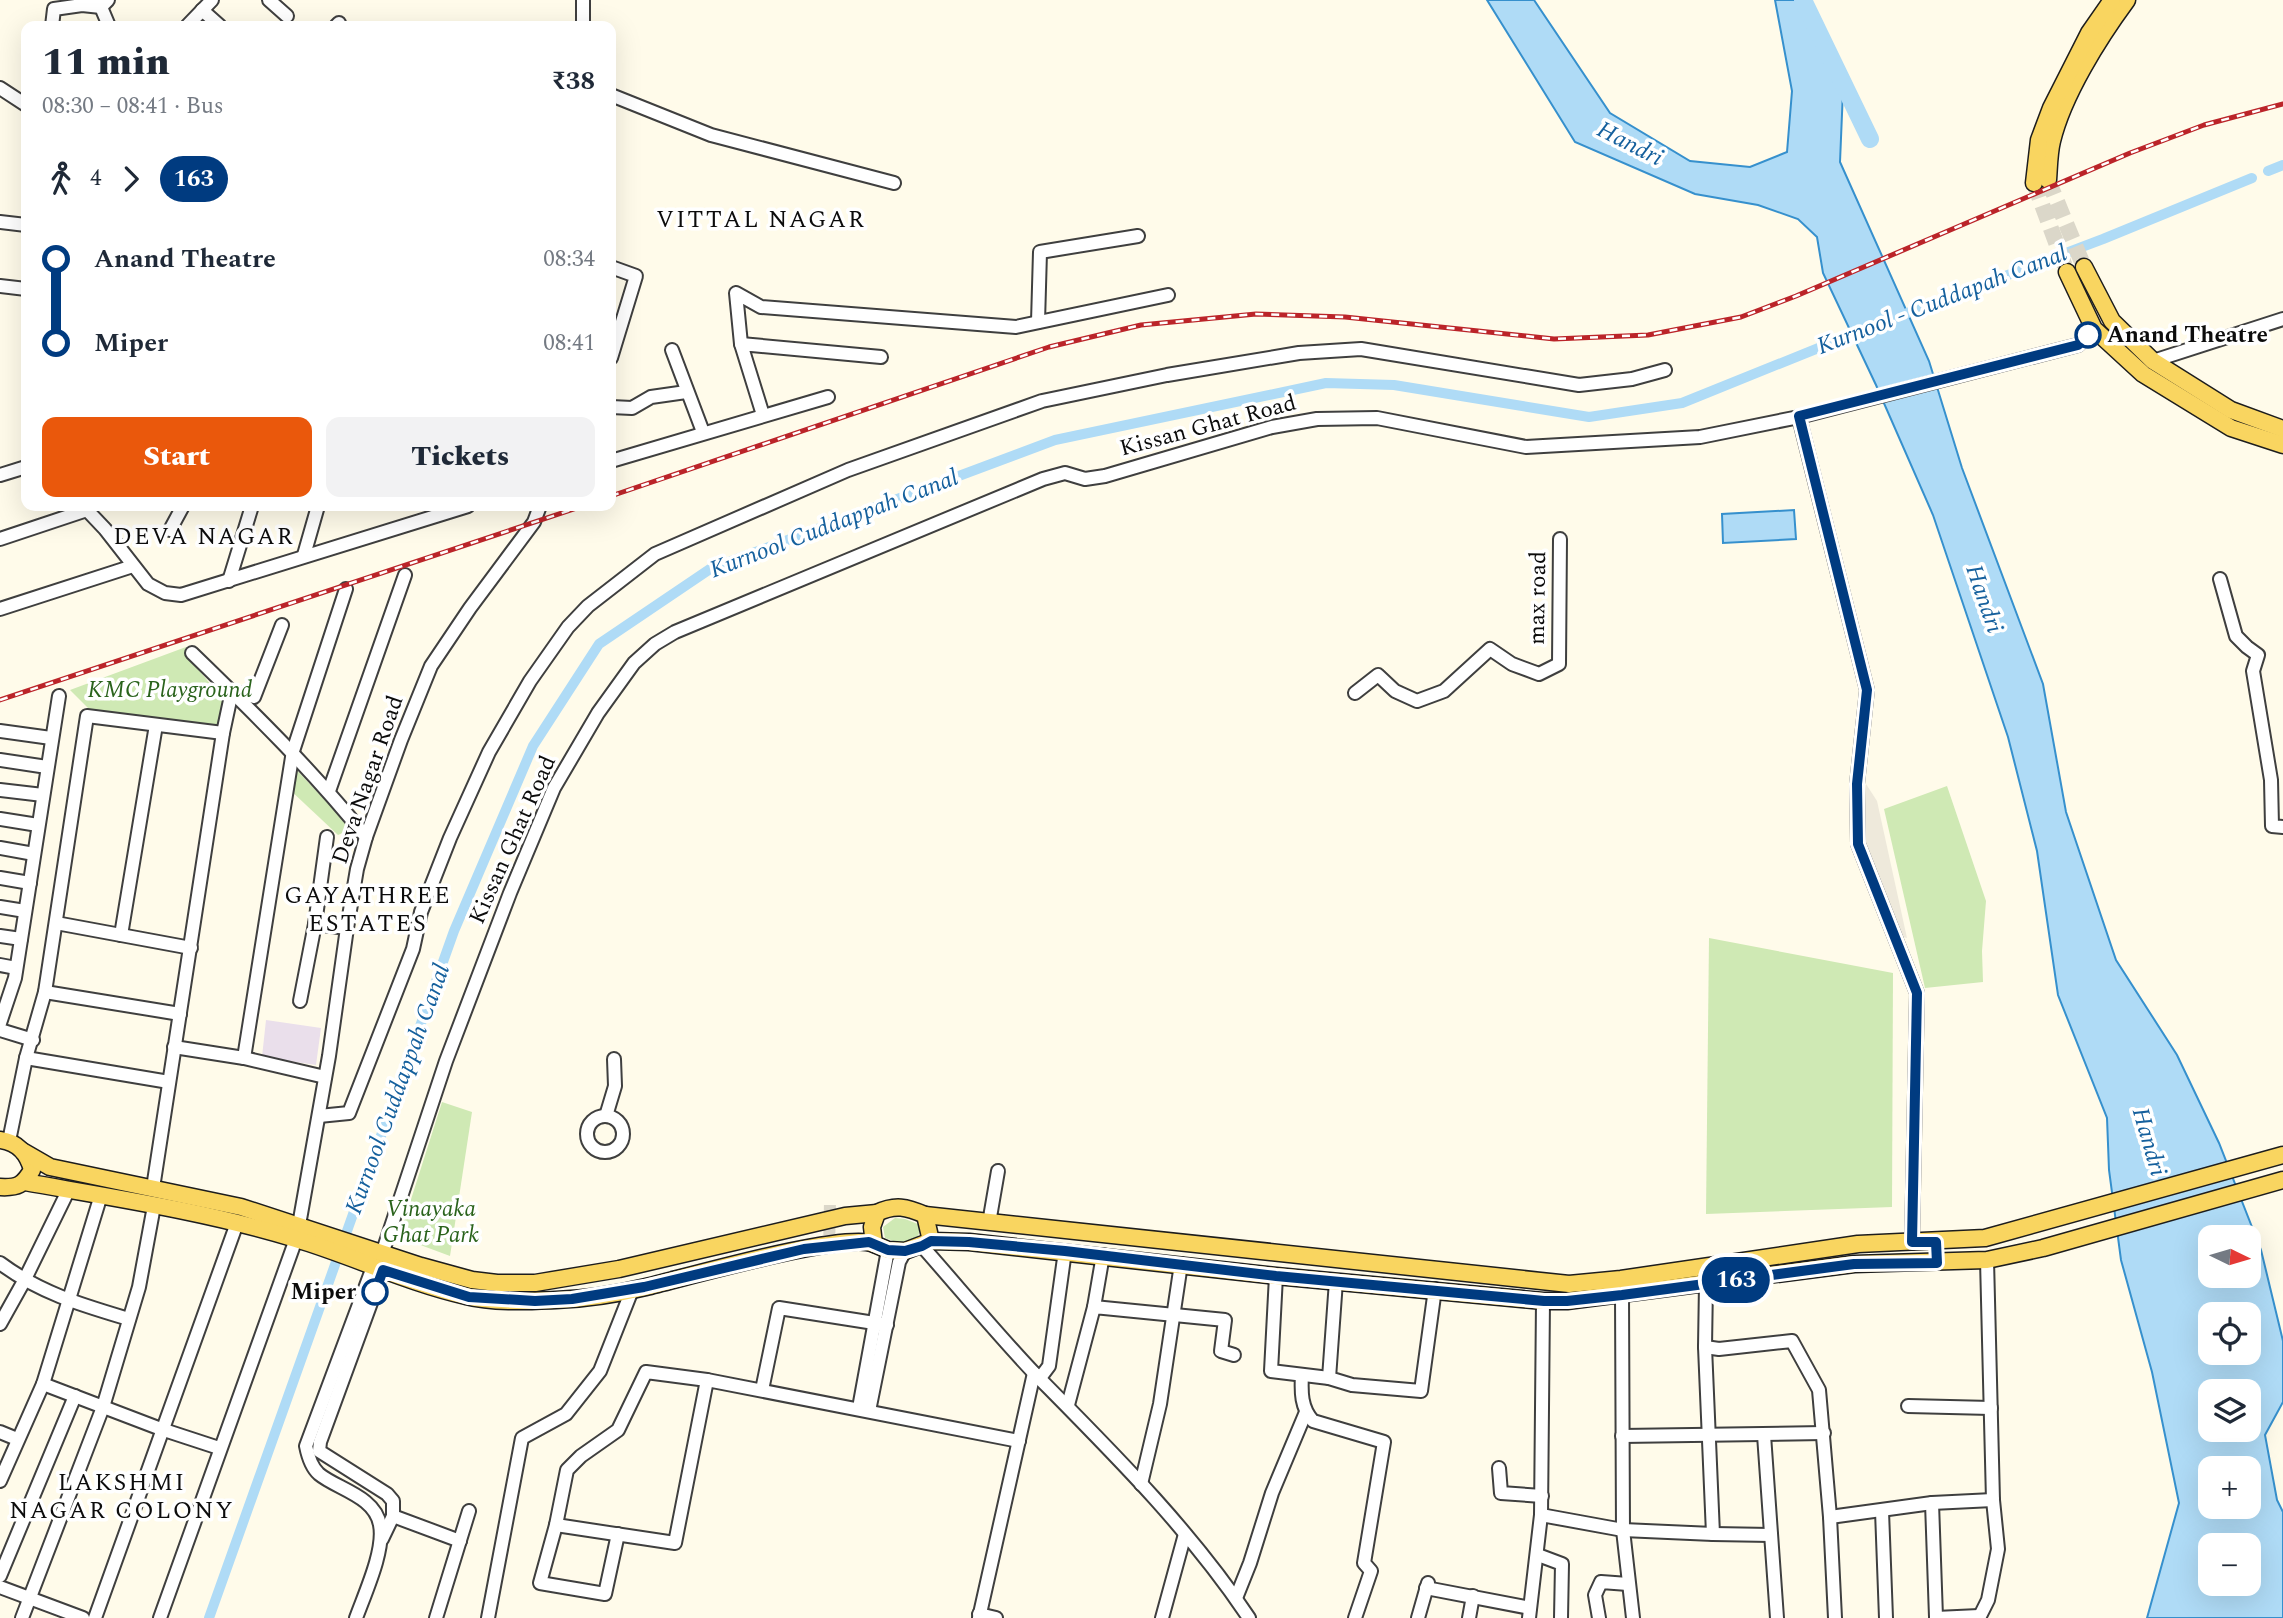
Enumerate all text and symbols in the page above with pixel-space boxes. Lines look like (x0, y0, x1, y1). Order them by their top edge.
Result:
text: 11 min (42, 34, 170, 92)
text: ₹38 (551, 61, 595, 101)
text: 08:30 – 08:41 · Bus (42, 89, 224, 124)
water label: Handri (1591, 112, 1670, 176)
icon: walk (42, 160, 80, 198)
icon: forward (112, 160, 150, 198)
text: 4 (90, 161, 102, 196)
text: 163 (174, 161, 214, 197)
district label: VITTAL NAGAR (656, 202, 866, 238)
water label: Kurnool - Cuddapah Canal (1811, 236, 2073, 364)
text: Anand Theatre (94, 239, 276, 279)
text: 08:34 (543, 242, 595, 277)
place label: Anand Theatre (2107, 318, 2268, 353)
marker: Anand Theatre (2075, 322, 2101, 348)
text: Miper (94, 323, 168, 363)
text: 08:41 (543, 326, 595, 361)
street label: Kissan Ghat Road (1116, 386, 1300, 466)
button: Start (42, 417, 312, 497)
button: Tickets (326, 417, 595, 497)
water label: Kurnool Cuddappah Canal (704, 460, 964, 588)
district label: DEVA NAGAR (113, 519, 295, 555)
street label: max road (1520, 551, 1556, 645)
water label: Handri (1956, 560, 2012, 638)
park label: KMC Playground (88, 673, 253, 708)
street label: Deva Nagar Road (323, 691, 413, 869)
street label: Kissan Ghat Road (460, 750, 566, 930)
district label: GAYATHREE ESTATES (284, 878, 452, 942)
water label: Kurnool Cuddappah Canal (336, 959, 460, 1219)
water label: Handri (2122, 1103, 2176, 1181)
park label: Vinayaka Ghat Park (383, 1192, 479, 1253)
north arrow (2198, 1225, 2261, 1288)
map controls (2198, 1225, 2261, 1596)
line badge: 163 (1696, 1257, 1776, 1303)
text: 163 (1716, 1262, 1756, 1298)
place label: Miper (290, 1275, 356, 1310)
marker: Miper (362, 1279, 388, 1305)
button: locate (2198, 1302, 2261, 1365)
button: layers (2198, 1379, 2261, 1442)
button: + (2198, 1456, 2261, 1519)
district label: LAKSHMI NAGAR COLONY (9, 1465, 235, 1529)
button: − (2198, 1533, 2261, 1596)

